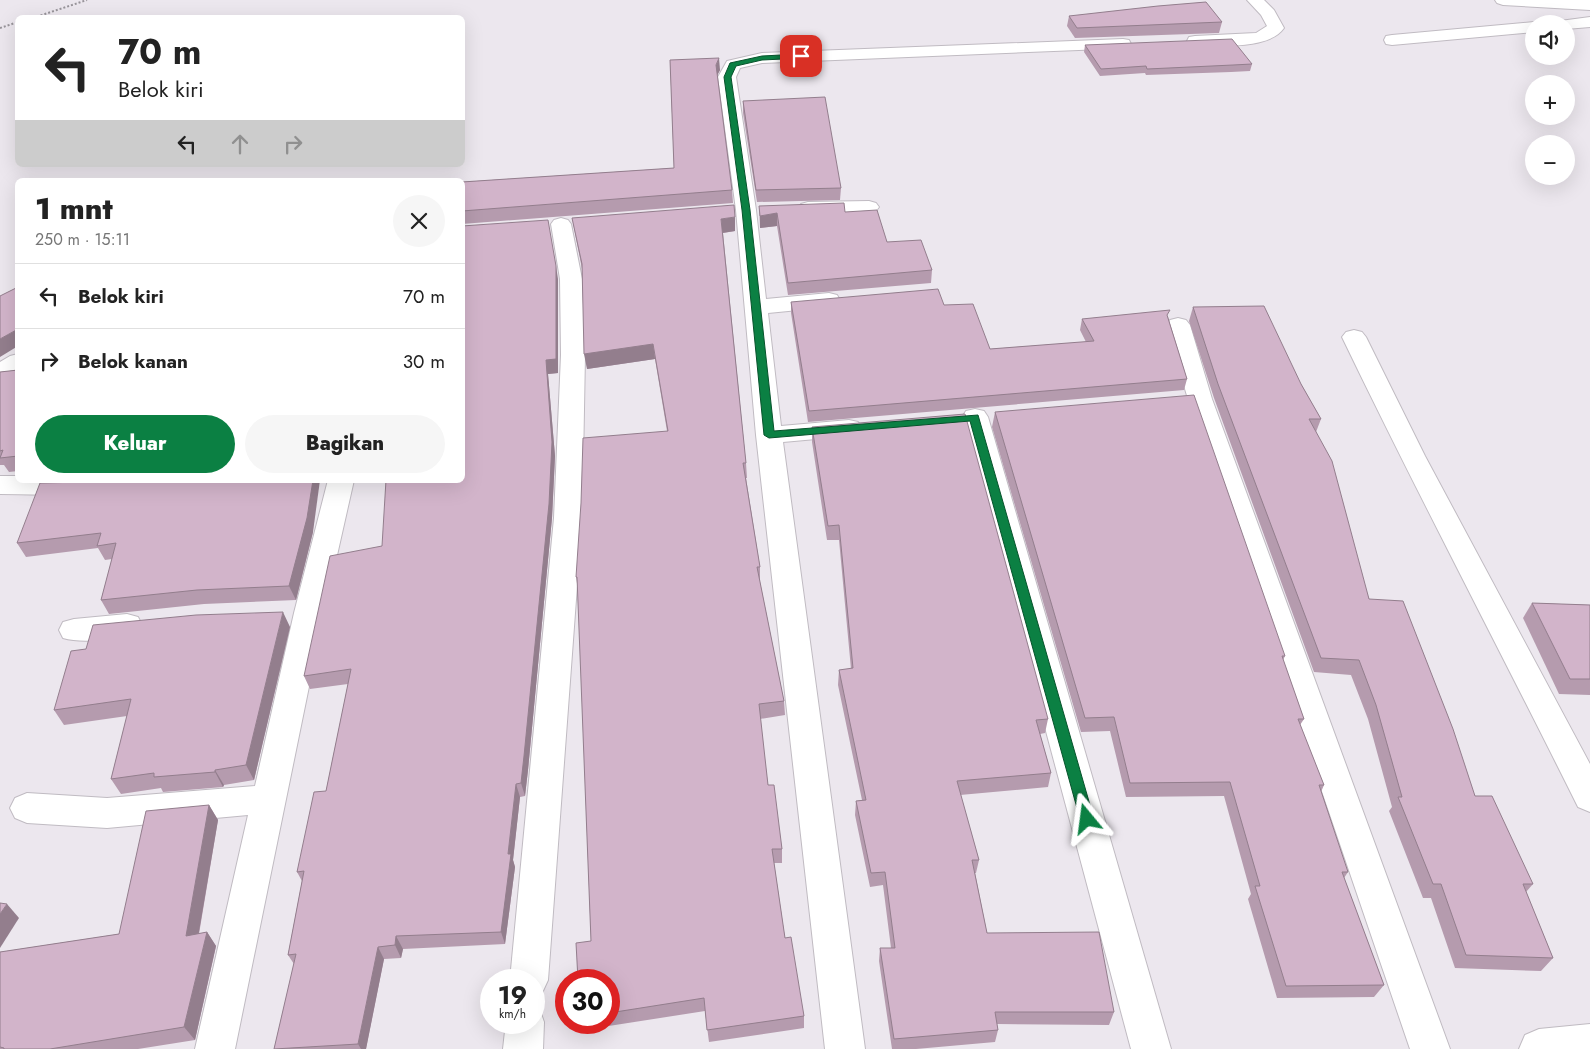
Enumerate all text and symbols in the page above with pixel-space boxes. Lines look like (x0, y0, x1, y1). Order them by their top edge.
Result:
map controls (1525, 15, 1575, 185)
button: sound (1525, 15, 1575, 65)
text: 70 m (118, 27, 201, 77)
icon: left (35, 35, 100, 100)
pin (780, 35, 822, 77)
icon: arrive (787, 42, 815, 70)
text: Belok kiri (118, 73, 204, 105)
button: + (1525, 75, 1575, 125)
icon: left (173, 130, 201, 158)
icon: ahead (226, 130, 254, 158)
icon: right (279, 130, 307, 158)
button: − (1525, 135, 1575, 185)
text: 1 mnt (35, 187, 113, 230)
button: close (393, 195, 445, 247)
text: 250 m · 15:11 (35, 228, 130, 251)
icon: left (35, 282, 63, 310)
text: Belok kiri (78, 283, 164, 310)
text: 70 m (403, 283, 445, 310)
icon: right (35, 347, 63, 375)
text: Belok kanan (78, 348, 188, 375)
text: 30 m (403, 348, 445, 375)
button: Keluar (35, 415, 235, 473)
button: Bagikan (245, 415, 445, 473)
position arrow (1060, 792, 1112, 844)
speed limit sign: 30 (555, 969, 620, 1034)
text: 19 (498, 977, 527, 1013)
text: km/h (499, 1005, 526, 1023)

